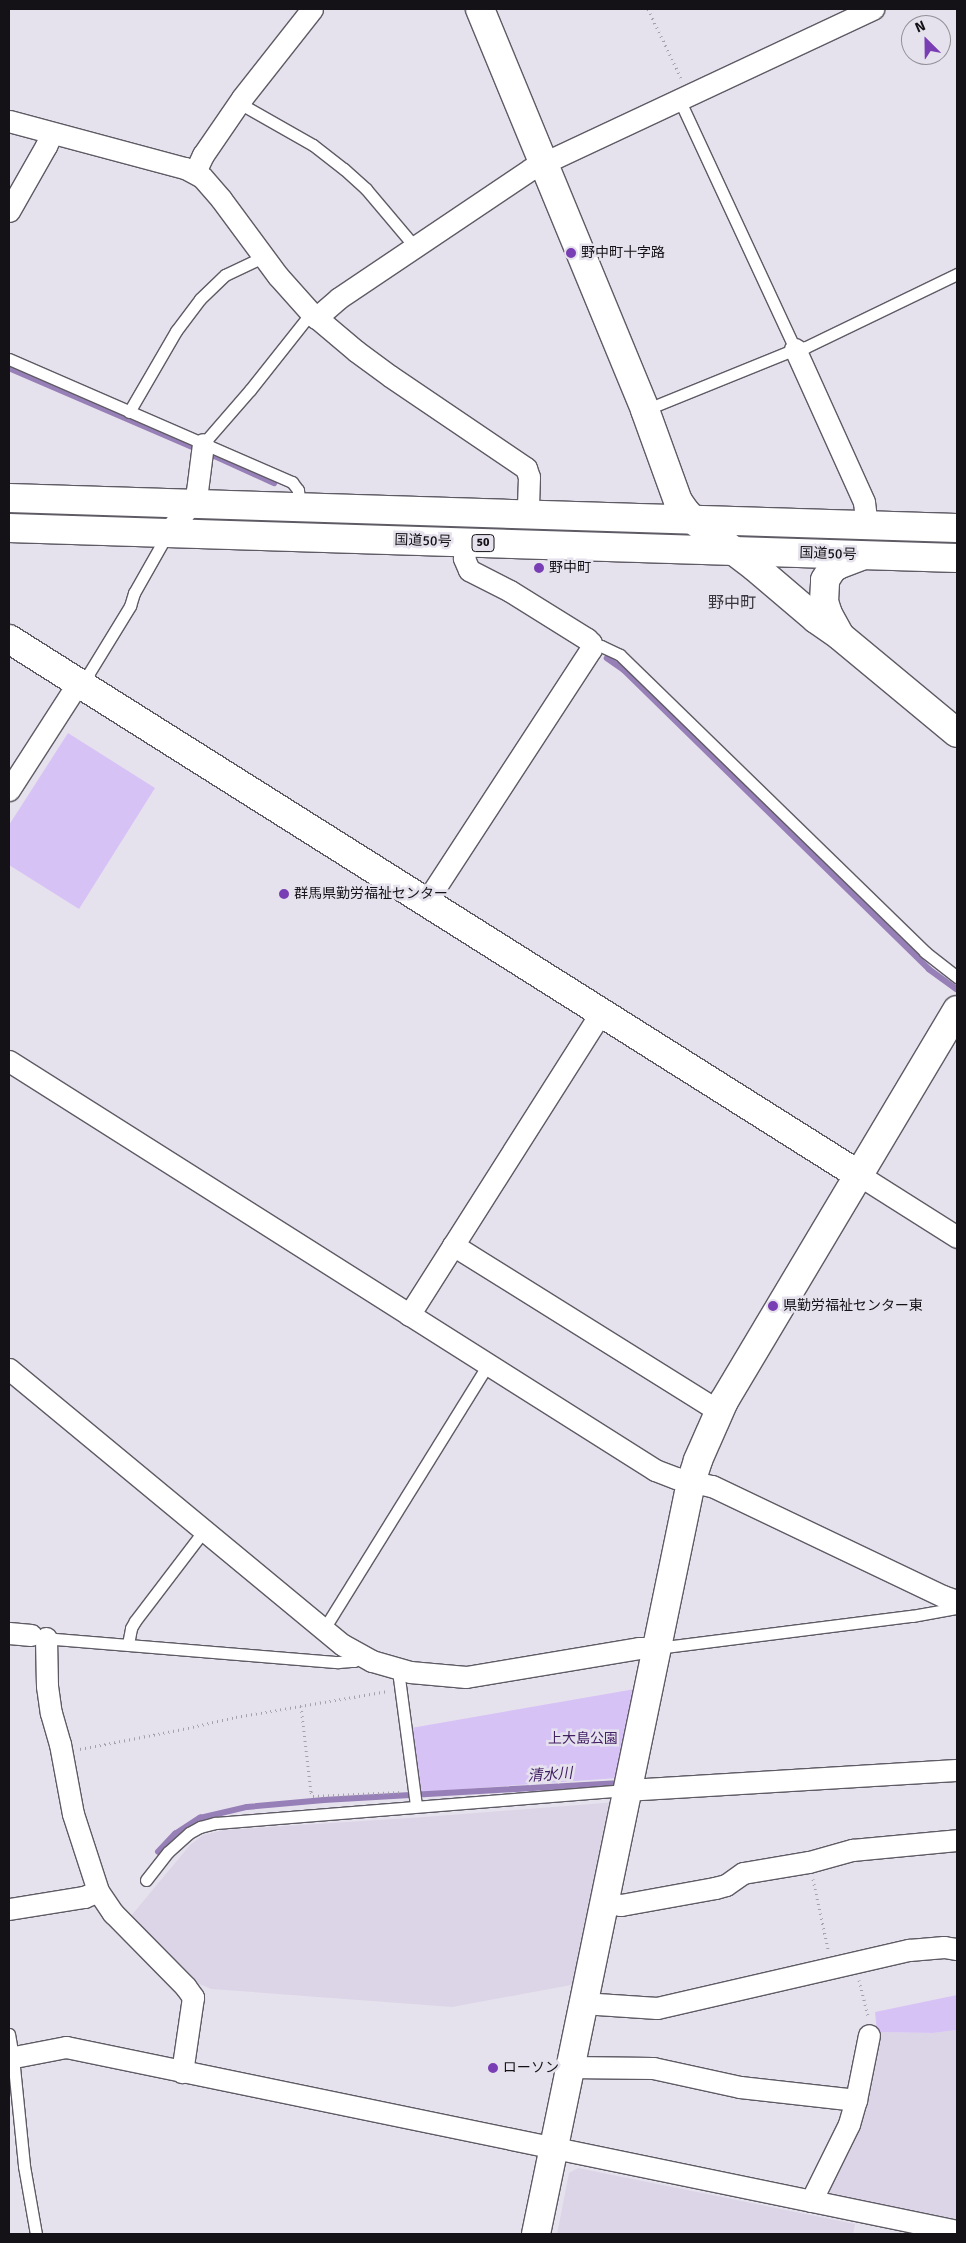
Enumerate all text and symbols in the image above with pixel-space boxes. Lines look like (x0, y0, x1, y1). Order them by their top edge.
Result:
north arrow (901, 15, 951, 65)
text: N (913, 17, 928, 36)
place label: 野中町十字路 (581, 245, 665, 261)
marker: 野中町十字路 (565, 247, 577, 259)
street label: 国道50号 (394, 532, 452, 550)
road number: 50 (470, 534, 496, 552)
street label: 国道50号 (799, 545, 857, 563)
place label: 野中町 (549, 560, 591, 576)
marker: 野中町 (533, 562, 545, 574)
district label: 野中町 (708, 593, 756, 613)
place label: 群馬県勤労福祉センター (294, 886, 448, 902)
marker: 群馬県勤労福祉センター (278, 888, 290, 900)
place label: 県勤労福祉センター東 (783, 1298, 923, 1314)
marker: 県勤労福祉センター東 (767, 1300, 779, 1312)
park label: 上大島公園 (548, 1731, 618, 1747)
water label: 清水川 (527, 1764, 573, 1786)
place label: ローソン (503, 2060, 559, 2076)
marker: ローソン (487, 2062, 499, 2074)

